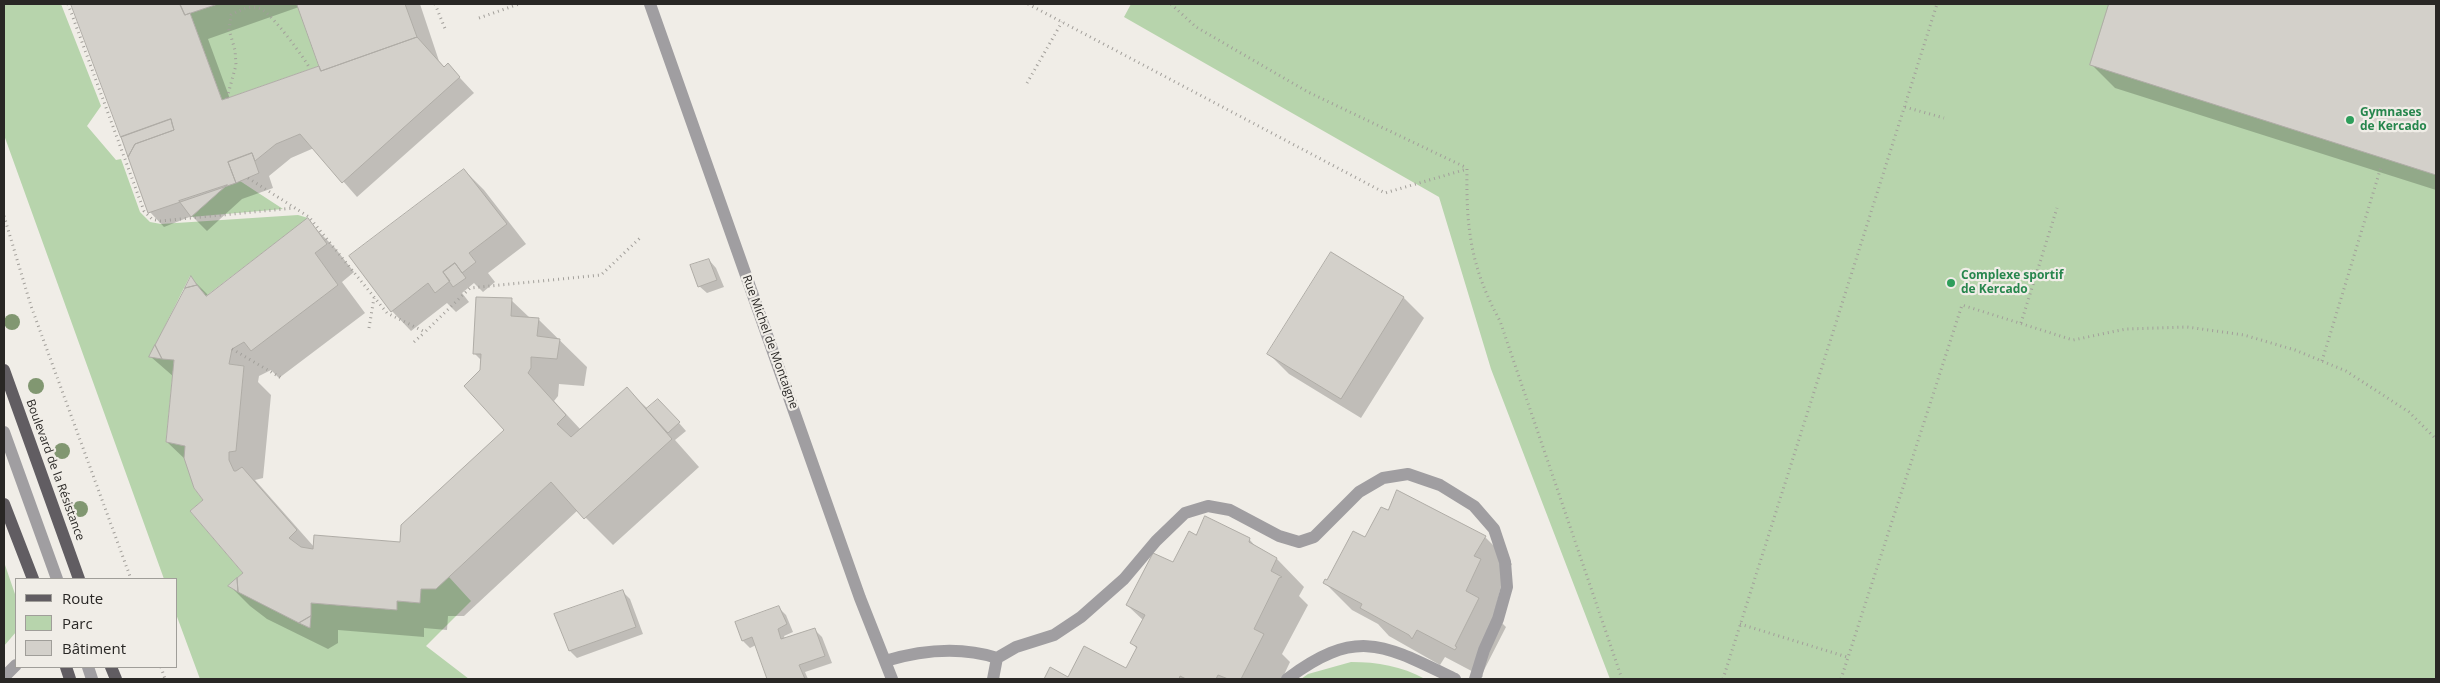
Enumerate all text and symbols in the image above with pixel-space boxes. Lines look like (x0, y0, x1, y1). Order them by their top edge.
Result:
place label: Gymnases de Kercado (2360, 106, 2427, 134)
marker: Gymnases de Kercado (2344, 114, 2356, 126)
place label: Complexe sportif de Kercado (1961, 269, 2063, 297)
street label: Rue Michel de Montaigne (739, 273, 801, 411)
marker: Complexe sportif de Kercado (1945, 277, 1957, 289)
street label: Boulevard de la Résistance (23, 397, 87, 543)
legend (15, 578, 178, 668)
text: Route (62, 588, 103, 608)
text: Parc (62, 613, 93, 633)
text: Bâtiment (62, 638, 126, 658)

